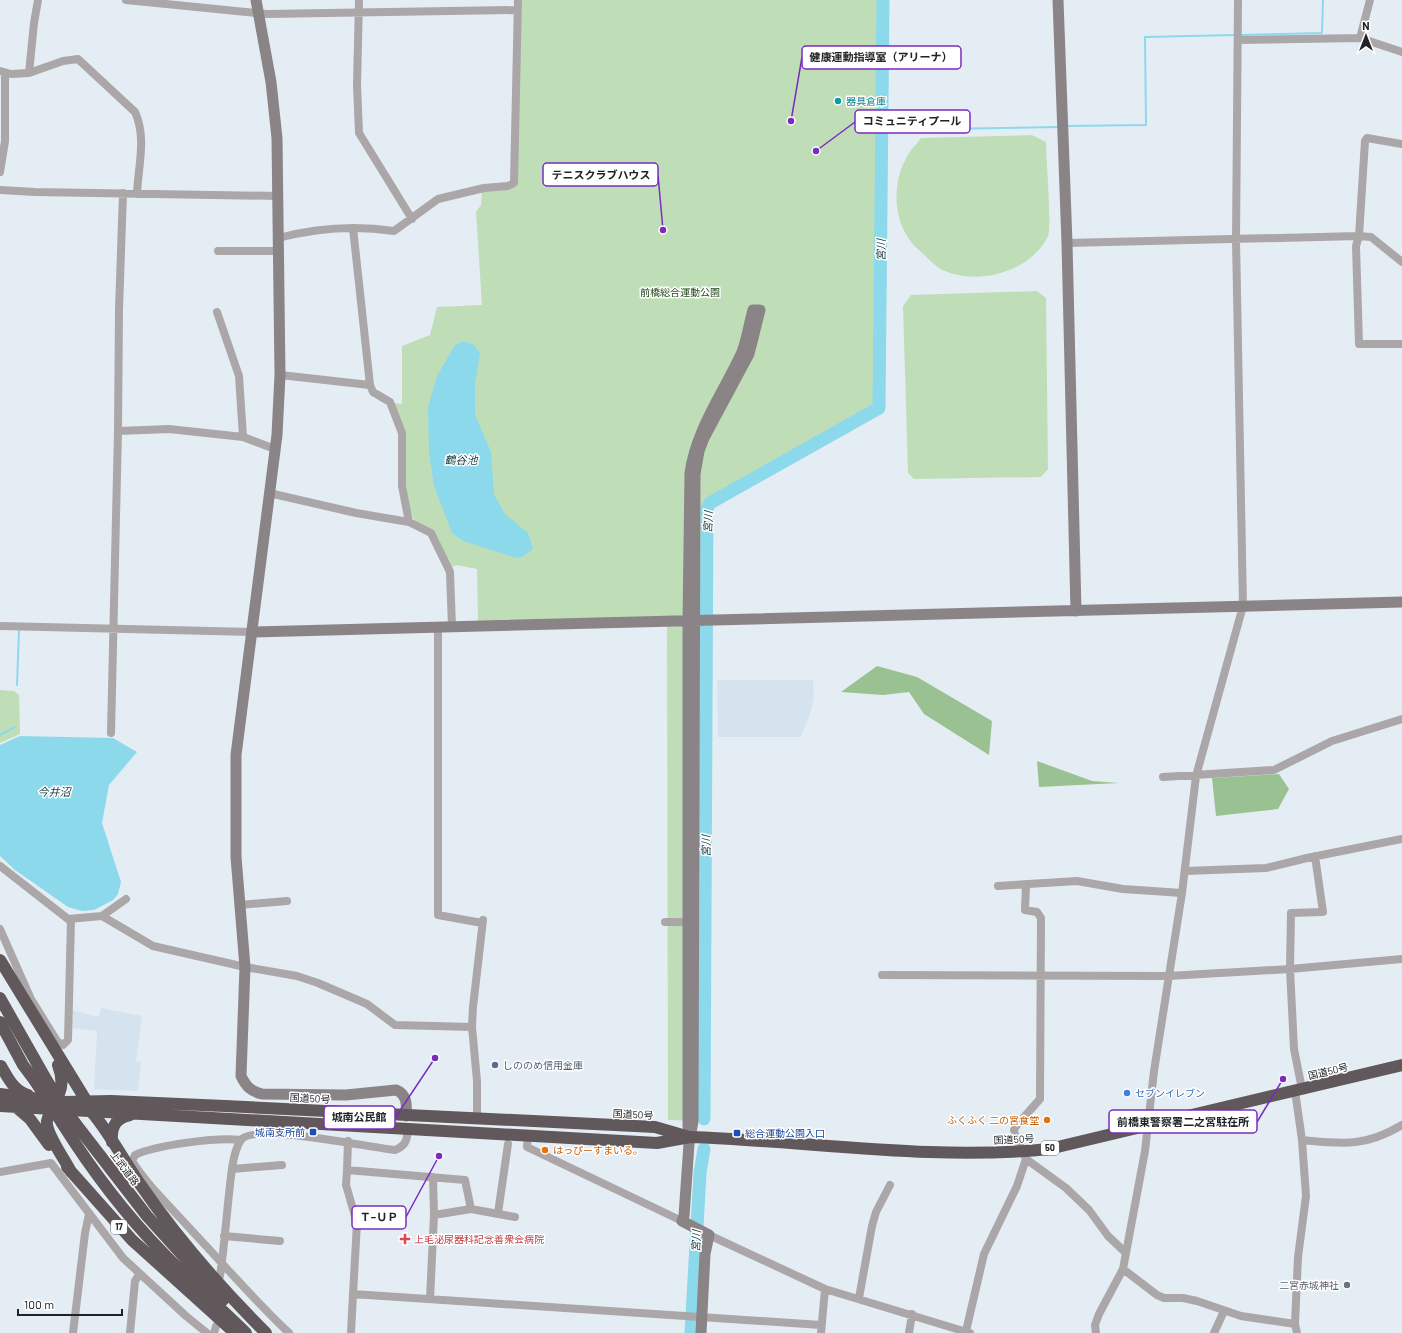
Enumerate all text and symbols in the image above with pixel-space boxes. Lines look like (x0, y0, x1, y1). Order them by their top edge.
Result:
north arrow (1346, 16, 1386, 56)
text: N (1362, 19, 1370, 32)
callout: 健康運動指導室（アリーナ） (802, 46, 961, 69)
text: 健康運動指導室（アリーナ） (809, 50, 953, 63)
place label: 器具倉庫 (846, 95, 886, 107)
marker: 器具倉庫 (833, 96, 843, 106)
callout: コミュニティプール (855, 110, 970, 133)
text: コミュニティプール (863, 114, 961, 127)
callout: テニスクラブハウス (543, 163, 658, 186)
text: テニスクラブハウス (552, 168, 651, 181)
water label: 宮川 (874, 238, 887, 261)
park label: 前橋総合運動公園 (640, 286, 720, 298)
water label: 鶴谷池 (445, 453, 478, 466)
water label: 宮川 (700, 510, 715, 533)
water label: 今井沼 (38, 785, 72, 798)
water label: 宮川 (699, 834, 712, 857)
place label: しののめ信用金庫 (503, 1059, 583, 1071)
marker: しののめ信用金庫 (490, 1060, 500, 1070)
street label: 国道50号 (1307, 1061, 1349, 1081)
place label: セブンイレブン (1135, 1087, 1205, 1099)
marker: セブンイレブン (1122, 1088, 1132, 1098)
street label: 国道50号 (289, 1091, 331, 1105)
callout: 城南公民館 (324, 1106, 395, 1129)
street label: 国道50号 (612, 1107, 654, 1121)
text: 城南公民館 (332, 1110, 387, 1123)
callout: 前橋東警察署二之宮駐在所 (1109, 1110, 1257, 1133)
place label: ふくふく 二の宮食堂 (947, 1114, 1039, 1126)
marker: ふくふく 二の宮食堂 (1042, 1115, 1052, 1125)
text: 前橋東警察署二之宮駐在所 (1117, 1115, 1249, 1128)
place label: 城南支所前 (255, 1126, 305, 1138)
marker: 城南支所前 (308, 1127, 318, 1137)
place label: 総合運動公園入口 (745, 1127, 825, 1139)
marker: 総合運動公園入口 (732, 1128, 742, 1138)
street label: 国道50号 (993, 1132, 1035, 1146)
road number: 50 (1041, 1141, 1059, 1155)
place label: はっぴーすまいる。 (553, 1144, 643, 1156)
marker: はっぴーすまいる。 (540, 1145, 550, 1155)
street label: 上武道路 (108, 1148, 142, 1188)
callout: Ｔ−ＵＰ (352, 1206, 406, 1229)
text: Ｔ−ＵＰ (360, 1210, 398, 1223)
road number: 17 (111, 1220, 127, 1234)
water label: 宮川 (688, 1229, 703, 1252)
marker: 上毛泌尿器科記念善衆会病院 (399, 1233, 411, 1245)
place label: 上毛泌尿器科記念善衆会病院 (414, 1233, 544, 1245)
place label: 二宮赤城神社 (1279, 1279, 1339, 1291)
marker: 二宮赤城神社 (1342, 1280, 1352, 1290)
scale bar (18, 1291, 122, 1317)
text: 100 m (24, 1297, 54, 1311)

